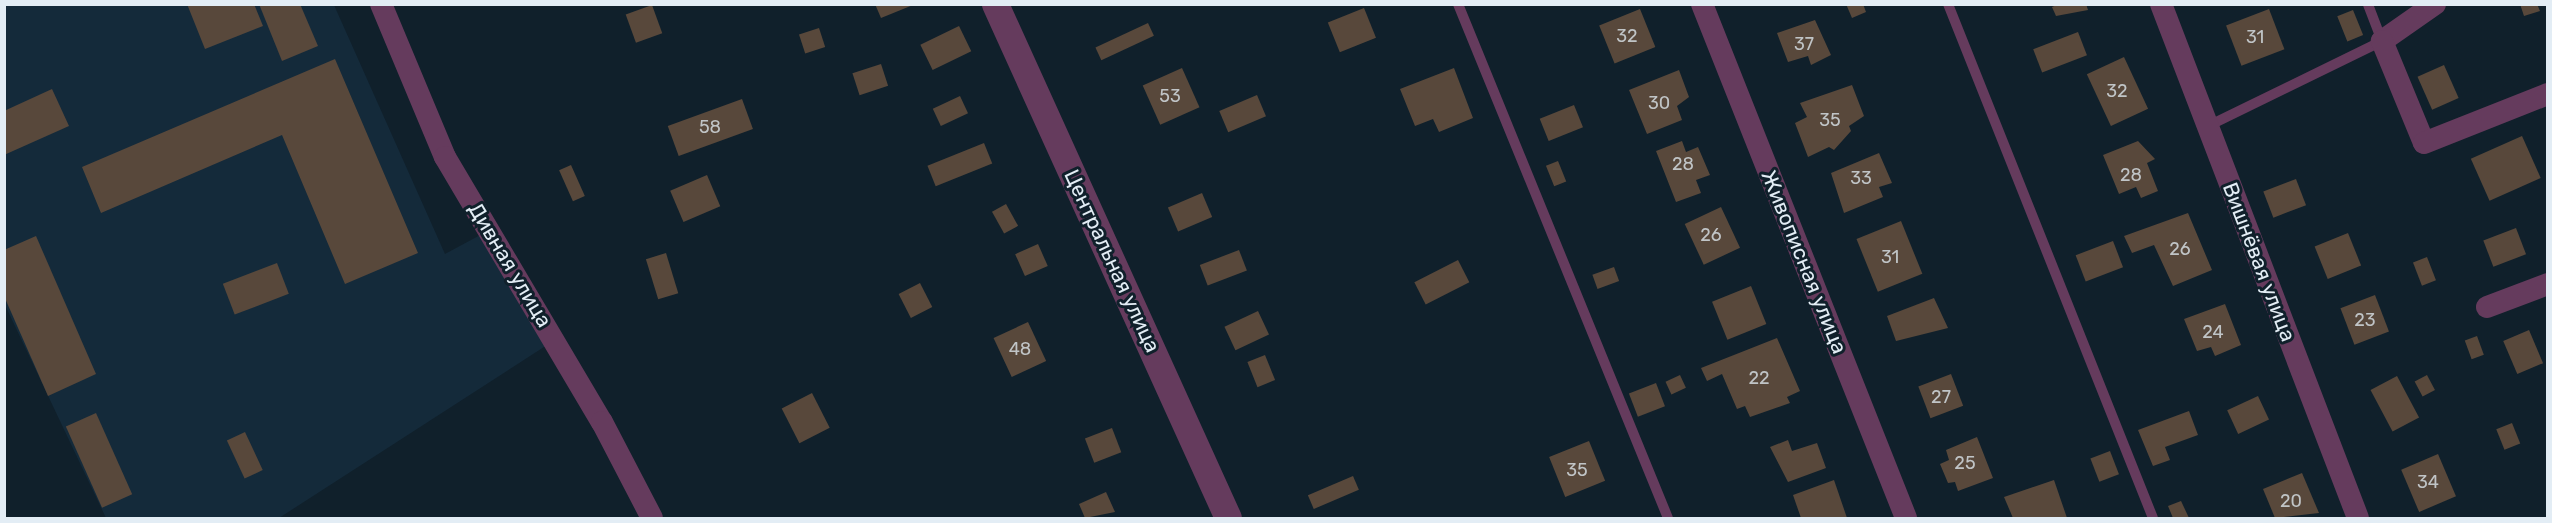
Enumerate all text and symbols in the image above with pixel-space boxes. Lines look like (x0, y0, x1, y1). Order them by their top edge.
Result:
house number: 32 (1616, 25, 1638, 47)
house number: 31 (2246, 26, 2264, 48)
house number: 37 (1794, 33, 1814, 55)
house number: 32 (2106, 80, 2128, 102)
house number: 53 (1159, 85, 1181, 107)
house number: 30 (1648, 92, 1670, 114)
house number: 35 (1819, 109, 1841, 131)
house number: 58 (699, 116, 721, 138)
house number: 28 (1672, 153, 1694, 175)
house number: 28 (2120, 164, 2142, 186)
street label: Центральная улица (1059, 166, 1165, 356)
street label: Живописная улица (1756, 167, 1852, 357)
house number: 33 (1850, 167, 1872, 189)
street label: Вишнёвая улица (2217, 179, 2301, 345)
street label: Дивная улица (463, 198, 557, 332)
house number: 26 (1700, 224, 1722, 246)
house number: 26 (2169, 238, 2191, 260)
house number: 31 (1881, 246, 1899, 268)
house number: 23 (2354, 309, 2376, 331)
house number: 24 (2202, 321, 2224, 343)
house number: 48 (1009, 338, 1031, 360)
house number: 22 (1748, 367, 1770, 389)
house number: 27 (1931, 386, 1951, 408)
house number: 25 (1954, 452, 1976, 474)
house number: 35 (1566, 459, 1588, 481)
house number: 34 (2417, 471, 2439, 493)
house number: 20 (2280, 490, 2302, 512)

